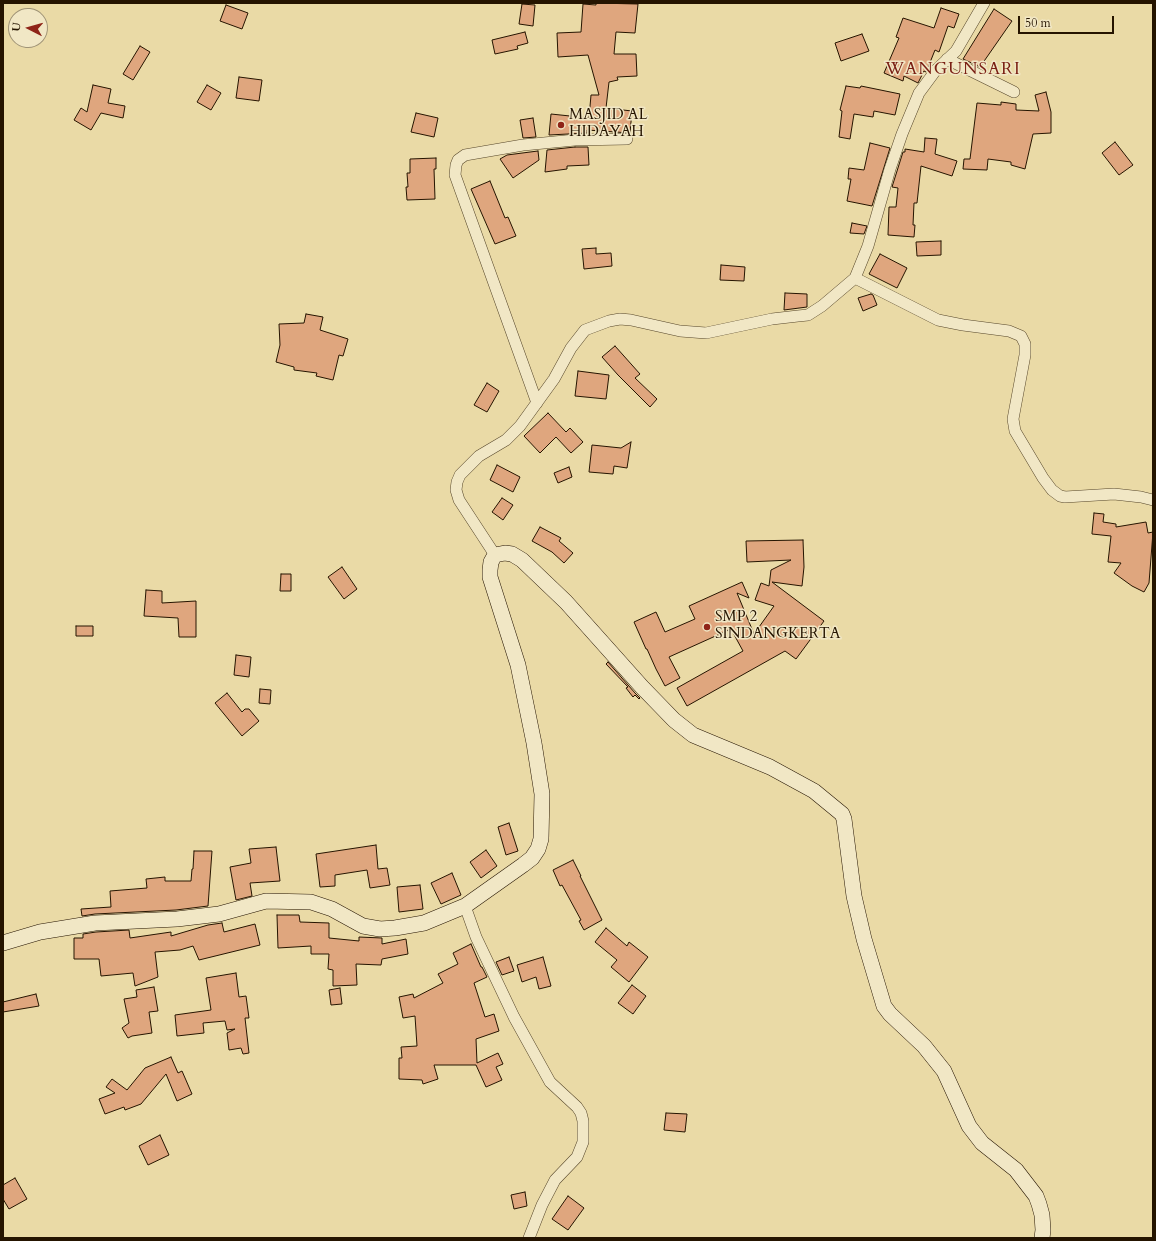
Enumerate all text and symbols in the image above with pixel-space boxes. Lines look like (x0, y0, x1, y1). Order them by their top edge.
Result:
north arrow (8, 8, 48, 48)
scale bar (1020, 8, 1116, 34)
text: 50 m (1025, 15, 1051, 31)
text: U (9, 22, 24, 32)
district label: WANGUNSARI (885, 60, 1021, 80)
place label: MASJID AL HIDAYAH (569, 107, 647, 142)
marker: MASJID AL HIDAYAH (556, 120, 566, 130)
place label: SMP 2 SINDANGKERTA (715, 609, 840, 644)
marker: SMP 2 SINDANGKERTA (702, 622, 712, 632)

